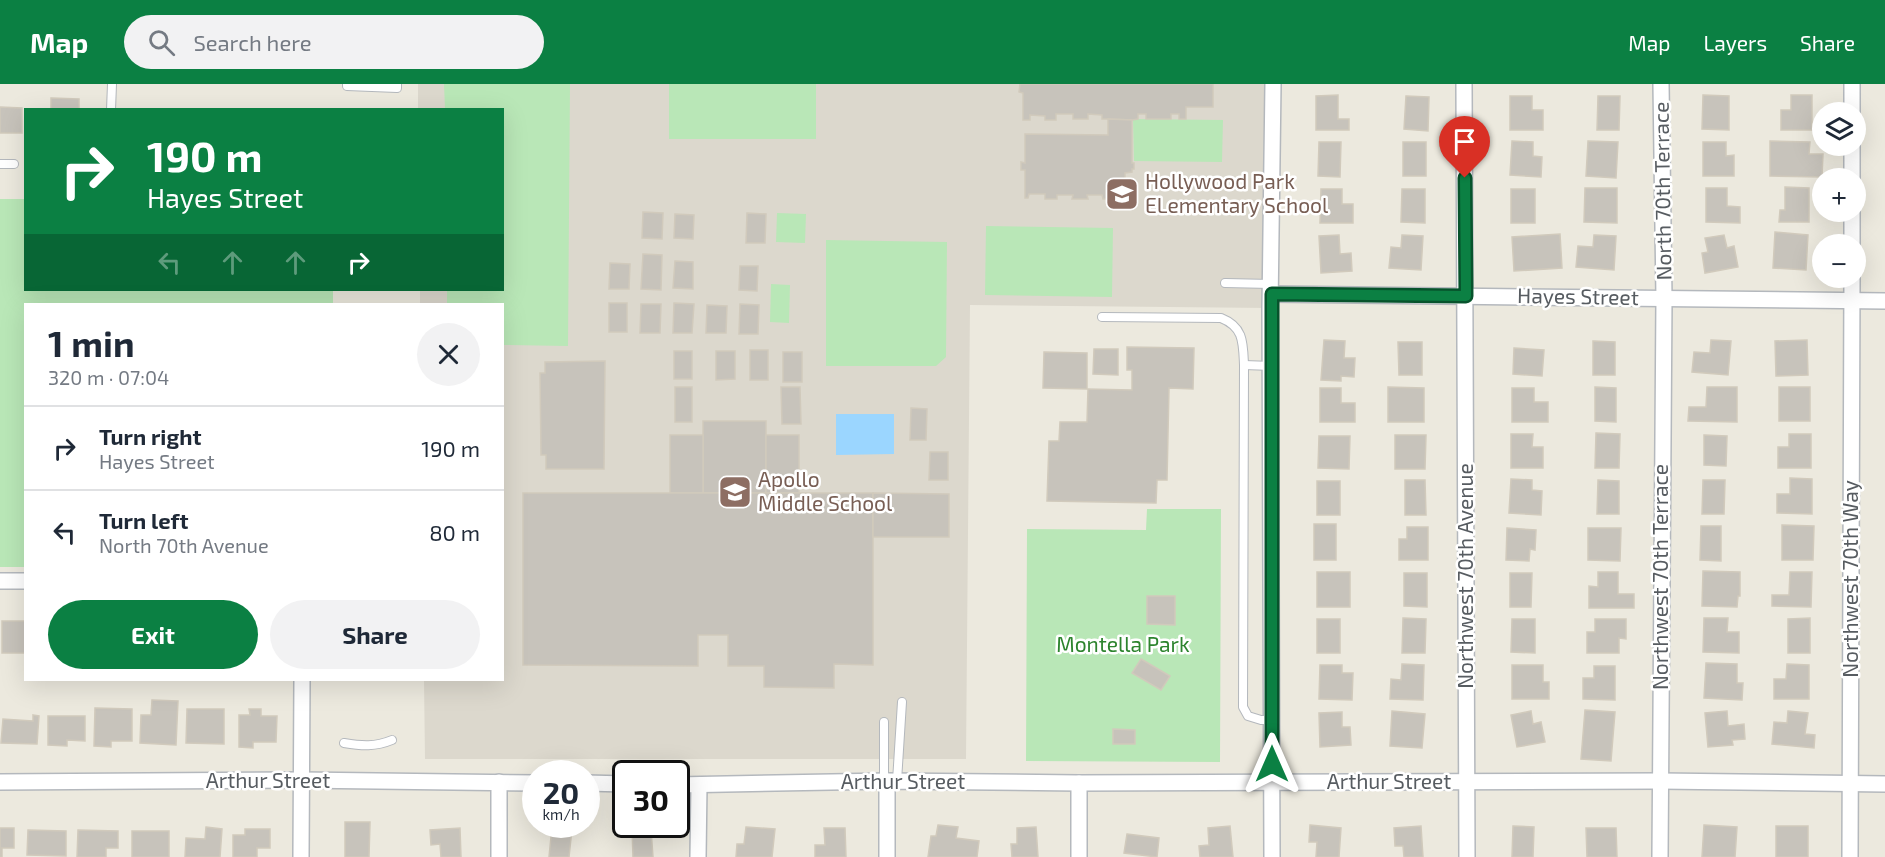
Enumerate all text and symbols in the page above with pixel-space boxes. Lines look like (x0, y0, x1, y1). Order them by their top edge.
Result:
search box (124, 15, 544, 69)
text: Map (30, 25, 88, 59)
icon: search (145, 26, 178, 59)
text: Search here (193, 29, 312, 55)
text: Map (1628, 30, 1670, 55)
text: Layers (1703, 30, 1767, 55)
text: Share (1800, 30, 1855, 55)
street label: North 70th Terrace (1647, 101, 1676, 281)
map controls (1812, 102, 1866, 288)
button: layers (1812, 102, 1866, 156)
pin (1439, 116, 1490, 178)
icon: arrive (1448, 125, 1481, 158)
text: 190 m (147, 130, 263, 180)
icon: right (48, 132, 126, 210)
place label: Hollywood Park ELementary School (1145, 168, 1329, 217)
button: + (1812, 168, 1866, 222)
school or university icon: Hollywood Park ELementary School (1104, 176, 1140, 212)
text: Hayes Street (147, 181, 303, 213)
button: − (1812, 234, 1866, 288)
icon: left (153, 246, 186, 279)
icon: ahead (216, 246, 249, 279)
icon: ahead (279, 246, 312, 279)
icon: right (342, 246, 375, 279)
street label: Hayes Street (1517, 282, 1639, 309)
text: 1 min (48, 321, 135, 364)
button: close (417, 323, 480, 386)
text: 320 m · 07:04 (48, 365, 169, 389)
text: Turn right (99, 423, 201, 449)
icon: right (48, 432, 81, 465)
text: 190 m (421, 435, 480, 461)
text: Hayes Street (99, 449, 215, 473)
street label: Northwest 70th Avenue (1452, 463, 1477, 689)
street label: Northwest 70th Terrace (1647, 464, 1672, 690)
place label: Apollo Middle School (758, 466, 893, 515)
school or university icon: Apollo Middle School (717, 474, 753, 510)
street label: Northwest 70th Way (1837, 480, 1862, 678)
text: Turn left (99, 507, 188, 533)
icon: left (48, 516, 81, 549)
text: 80 m (429, 519, 480, 545)
text: North 70th Avenue (99, 533, 269, 557)
button: Exit (48, 600, 258, 669)
button: Share (270, 600, 480, 669)
park label: Montella Park (1056, 631, 1190, 656)
position arrow (1240, 732, 1304, 796)
speed limit sign: 30 (612, 760, 690, 838)
street label: Arthur Street (206, 767, 330, 792)
street label: Arthur Street (841, 768, 965, 793)
street label: Arthur Street (1327, 768, 1451, 793)
text: 20 (543, 774, 579, 810)
text: km/h (542, 805, 580, 823)

